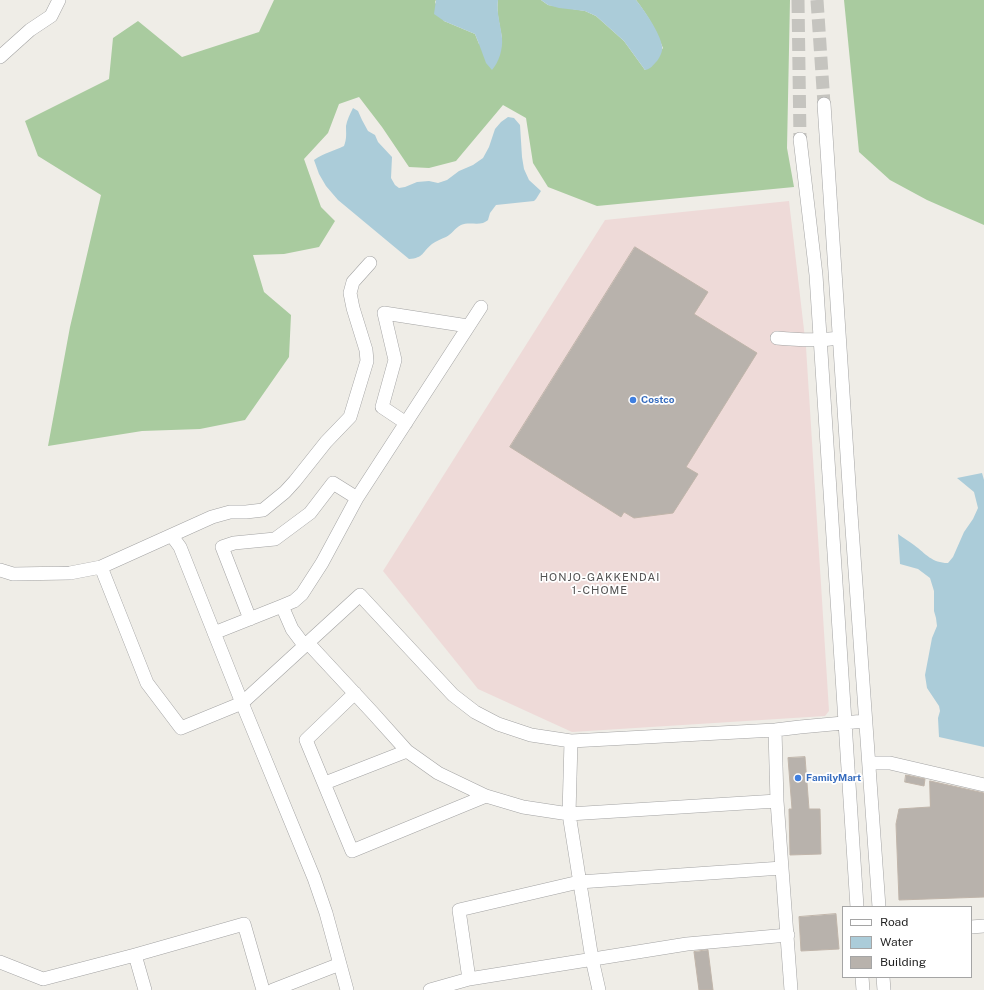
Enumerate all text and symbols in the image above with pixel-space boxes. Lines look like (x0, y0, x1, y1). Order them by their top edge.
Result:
place label: Costco (641, 394, 674, 406)
marker: Costco (628, 395, 638, 405)
district label: HONJO-GAKKENDAI 1-CHOME (540, 571, 660, 597)
place label: FamilyMart (806, 772, 861, 784)
marker: FamilyMart (793, 773, 803, 783)
legend (842, 906, 972, 978)
text: Road (880, 915, 908, 929)
text: Water (880, 935, 913, 949)
text: Building (880, 955, 926, 969)

